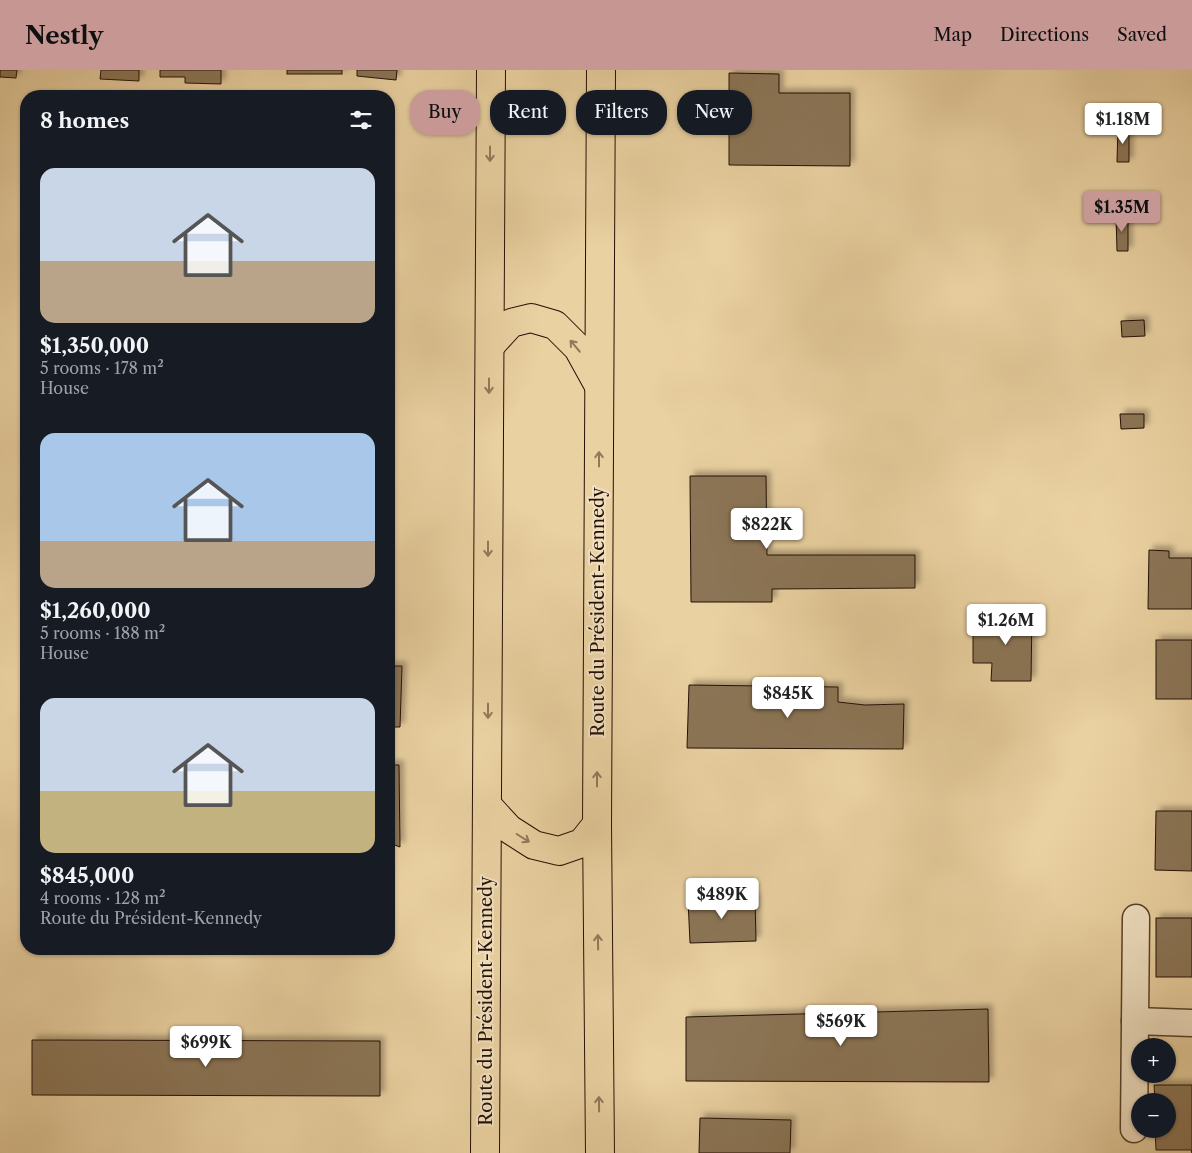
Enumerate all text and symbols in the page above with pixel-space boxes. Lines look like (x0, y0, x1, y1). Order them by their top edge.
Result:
text: Nestly (25, 21, 103, 50)
text: Map (933, 24, 972, 46)
text: Directions (1000, 24, 1089, 46)
text: Saved (1117, 24, 1167, 46)
chip: Buy (410, 90, 480, 135)
chip: Rent (490, 90, 566, 135)
chip: Filters (576, 90, 667, 135)
chip: New (677, 90, 752, 135)
pin: $1.18M (1082, 102, 1164, 145)
icon: filters (347, 106, 375, 134)
text: 8 homes (40, 108, 129, 133)
text: $1.18M (1096, 109, 1150, 129)
one-way arrow (485, 145, 495, 161)
pin: $1.35M (1081, 190, 1163, 233)
text: $1.35M (1094, 197, 1150, 217)
icon: home (163, 200, 253, 290)
text: $1,350,000 (40, 333, 149, 358)
one-way arrow (570, 340, 581, 353)
text: 5 rooms · 178 m² (40, 358, 164, 378)
text: House (40, 378, 89, 398)
one-way arrow (484, 378, 494, 394)
one-way arrow (595, 452, 604, 468)
icon: home (163, 465, 253, 555)
street label: Route du Président-Kennedy (587, 486, 609, 737)
pin: $822K (732, 508, 802, 550)
text: $822K (742, 514, 792, 534)
one-way arrow (484, 540, 493, 556)
text: $1,260,000 (40, 598, 151, 623)
pin: $1.26M (965, 604, 1047, 646)
text: $1.26M (978, 610, 1034, 630)
text: 5 rooms · 188 m² (40, 623, 165, 643)
text: House (40, 643, 89, 663)
pin: $845K (753, 676, 823, 719)
text: $845K (763, 683, 813, 703)
one-way arrow (483, 702, 493, 719)
icon: home (163, 730, 253, 820)
one-way arrow (592, 772, 602, 788)
one-way arrow (515, 833, 529, 843)
text: $845,000 (40, 863, 134, 888)
street label: Route du Président-Kennedy (475, 875, 497, 1126)
pin: $489K (687, 878, 757, 920)
text: $489K (697, 884, 747, 904)
text: 4 rooms · 128 m² (40, 888, 166, 908)
text: Route du Président-Kennedy (40, 908, 262, 928)
one-way arrow (593, 934, 603, 950)
pin: $569K (806, 1004, 876, 1047)
text: $569K (816, 1011, 866, 1031)
pin: $699K (171, 1026, 241, 1068)
text: $699K (181, 1032, 231, 1052)
map controls (1131, 1038, 1176, 1138)
button: + (1131, 1038, 1176, 1083)
button: − (1131, 1093, 1176, 1138)
one-way arrow (595, 1097, 604, 1113)

